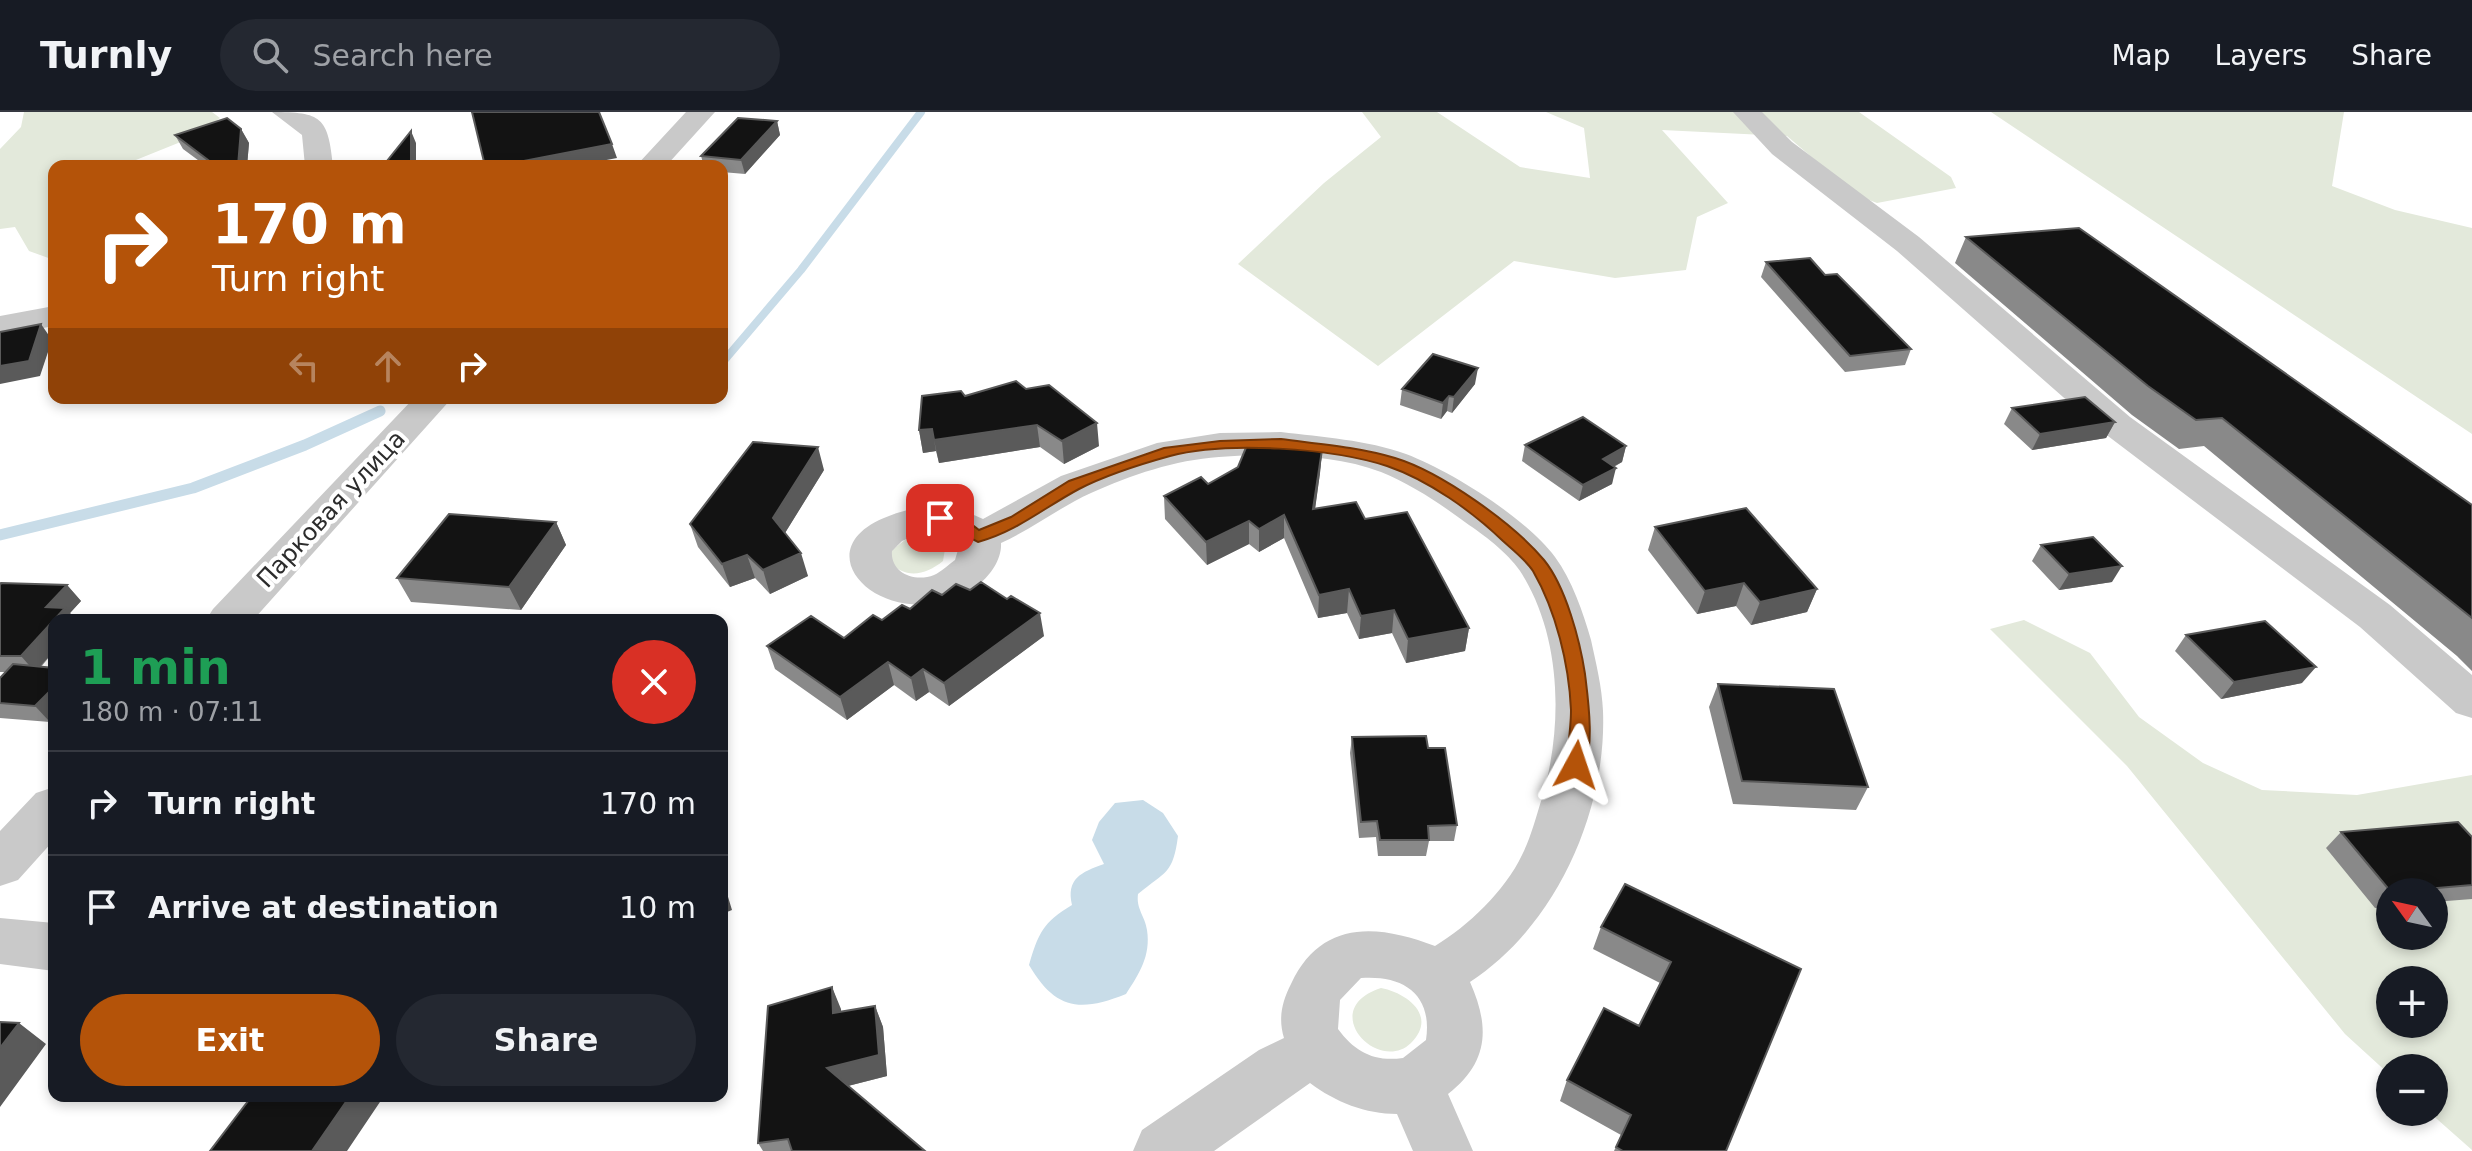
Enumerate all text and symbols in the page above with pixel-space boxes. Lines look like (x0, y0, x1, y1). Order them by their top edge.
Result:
search box (220, 19, 780, 91)
text: Turnly (40, 33, 172, 77)
icon: search (248, 33, 292, 77)
text: Search here (312, 38, 493, 73)
text: Map (2111, 39, 2171, 72)
text: Layers (2215, 39, 2307, 72)
text: Share (2351, 39, 2432, 72)
text: 170 m (212, 191, 407, 256)
icon: right (80, 192, 184, 296)
text: Turn right (212, 258, 384, 299)
icon: left (282, 344, 326, 388)
icon: ahead (366, 344, 410, 388)
icon: right (450, 344, 494, 388)
street label: Парковая улица (251, 425, 411, 593)
pin (906, 484, 974, 552)
icon: arrive (918, 496, 962, 540)
text: 1 min (80, 639, 231, 695)
button: close (612, 640, 696, 724)
text: 180 m · 07:11 (80, 697, 263, 727)
position arrow (1534, 723, 1618, 807)
icon: right (80, 781, 124, 825)
text: Turn right (148, 786, 315, 821)
text: 170 m (600, 786, 696, 821)
north arrow (2376, 878, 2448, 950)
map controls (2376, 878, 2448, 1126)
icon: arrive (80, 885, 124, 929)
text: Arrive at destination (148, 890, 499, 925)
text: 10 m (619, 890, 696, 925)
button: + (2376, 966, 2448, 1038)
button: Exit (80, 994, 380, 1086)
button: Share (396, 994, 696, 1086)
button: − (2376, 1054, 2448, 1126)

